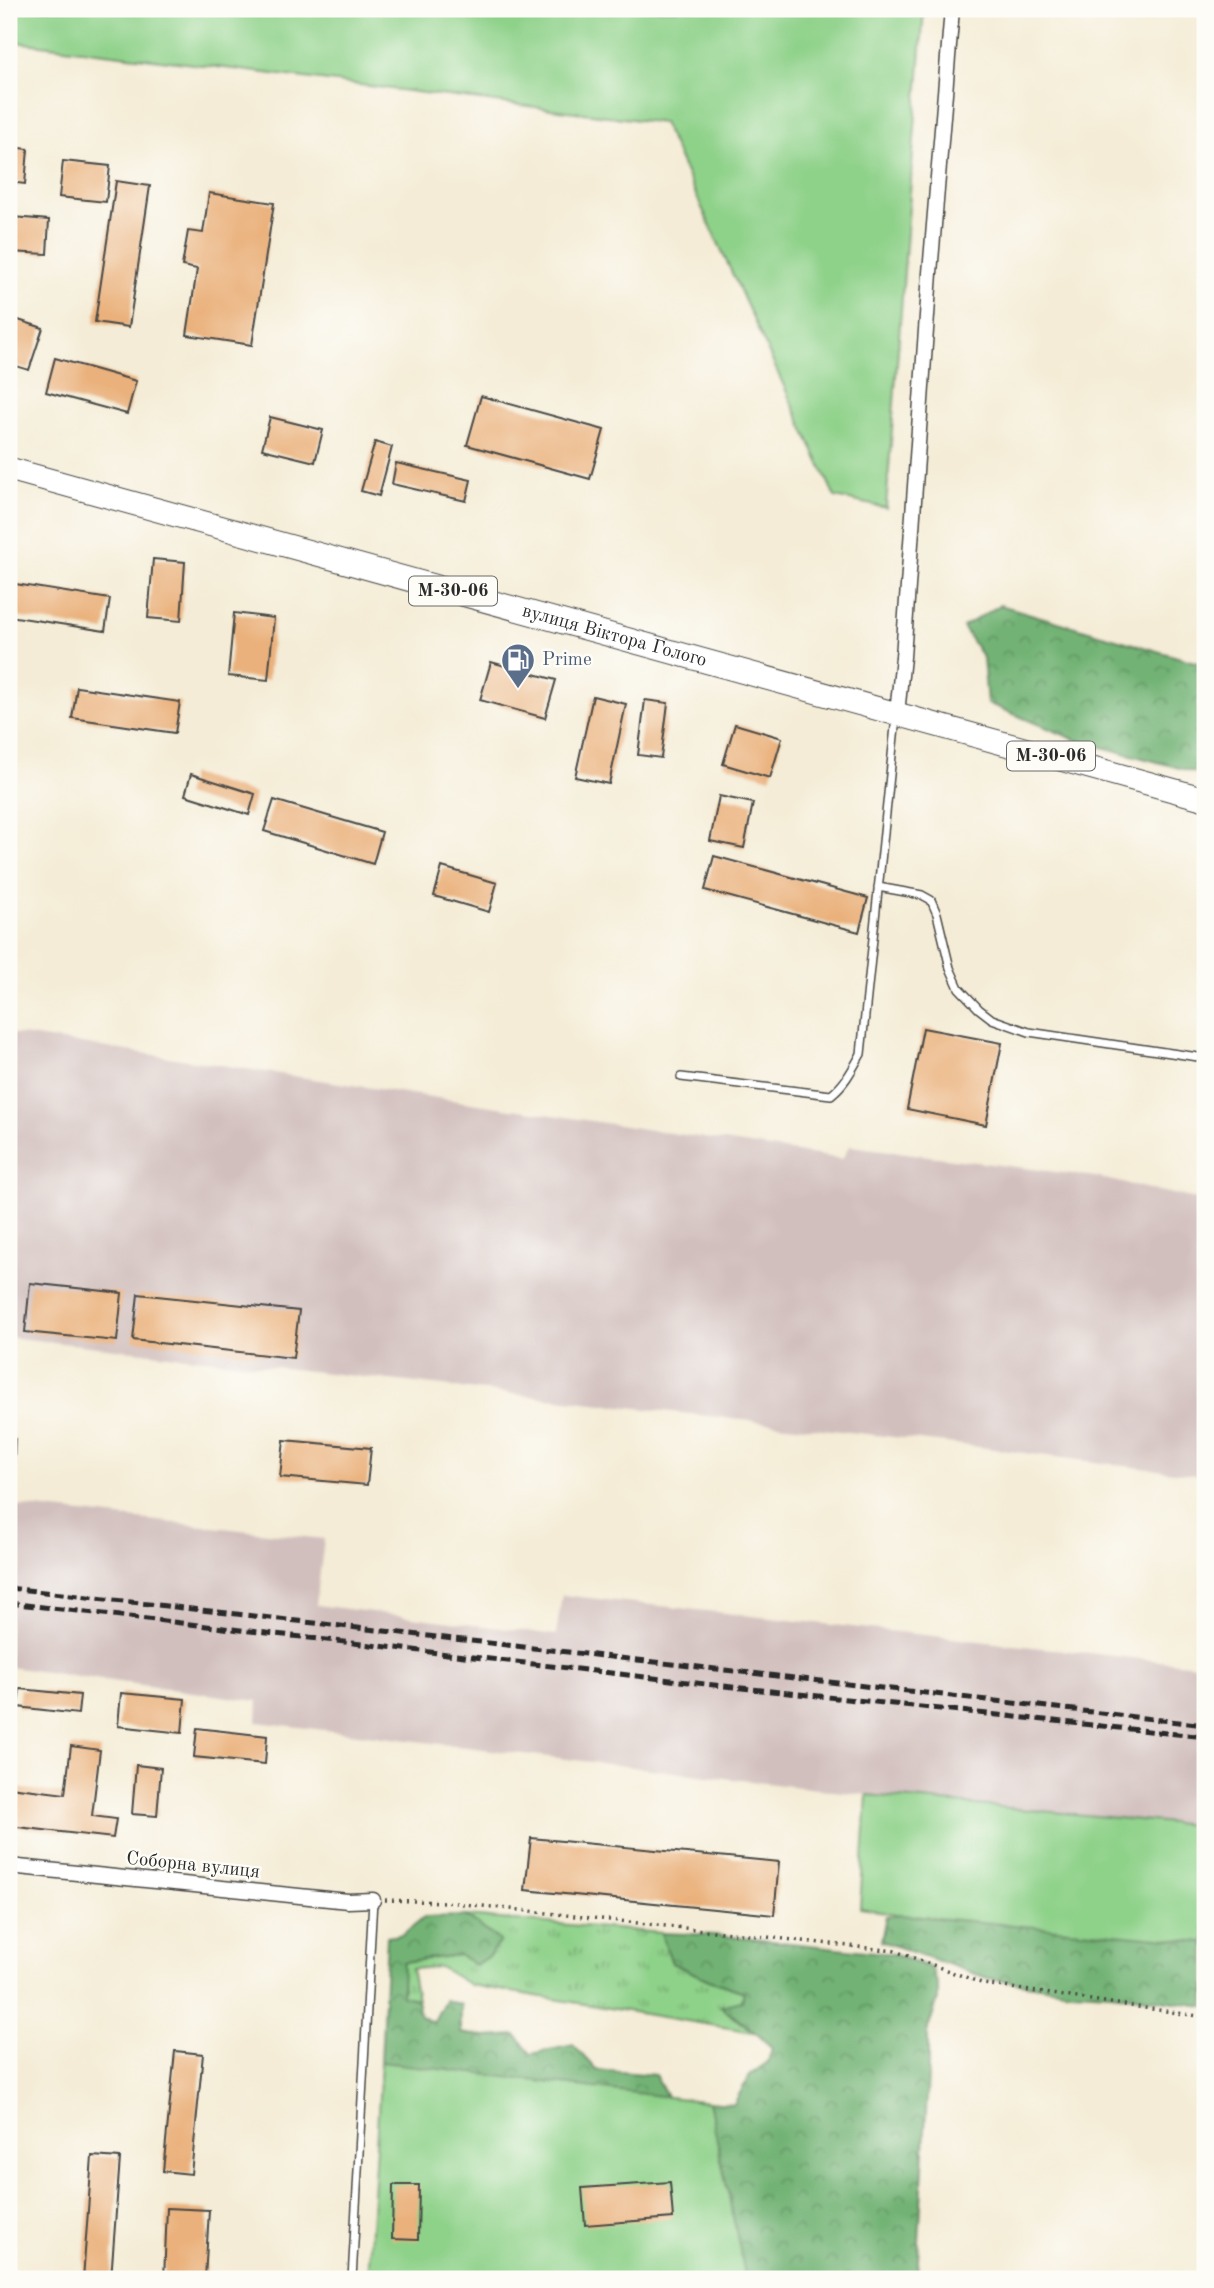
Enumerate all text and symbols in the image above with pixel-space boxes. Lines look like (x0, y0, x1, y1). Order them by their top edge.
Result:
road number: М-30-06 (409, 576, 497, 606)
street label: вулиця Віктора Голого (520, 602, 709, 671)
fuel station icon: Prime (499, 641, 537, 690)
place label: Prime (542, 651, 592, 670)
road number: М-30-06 (1007, 742, 1095, 770)
street label: Соборна вулиця (125, 1850, 261, 1882)

